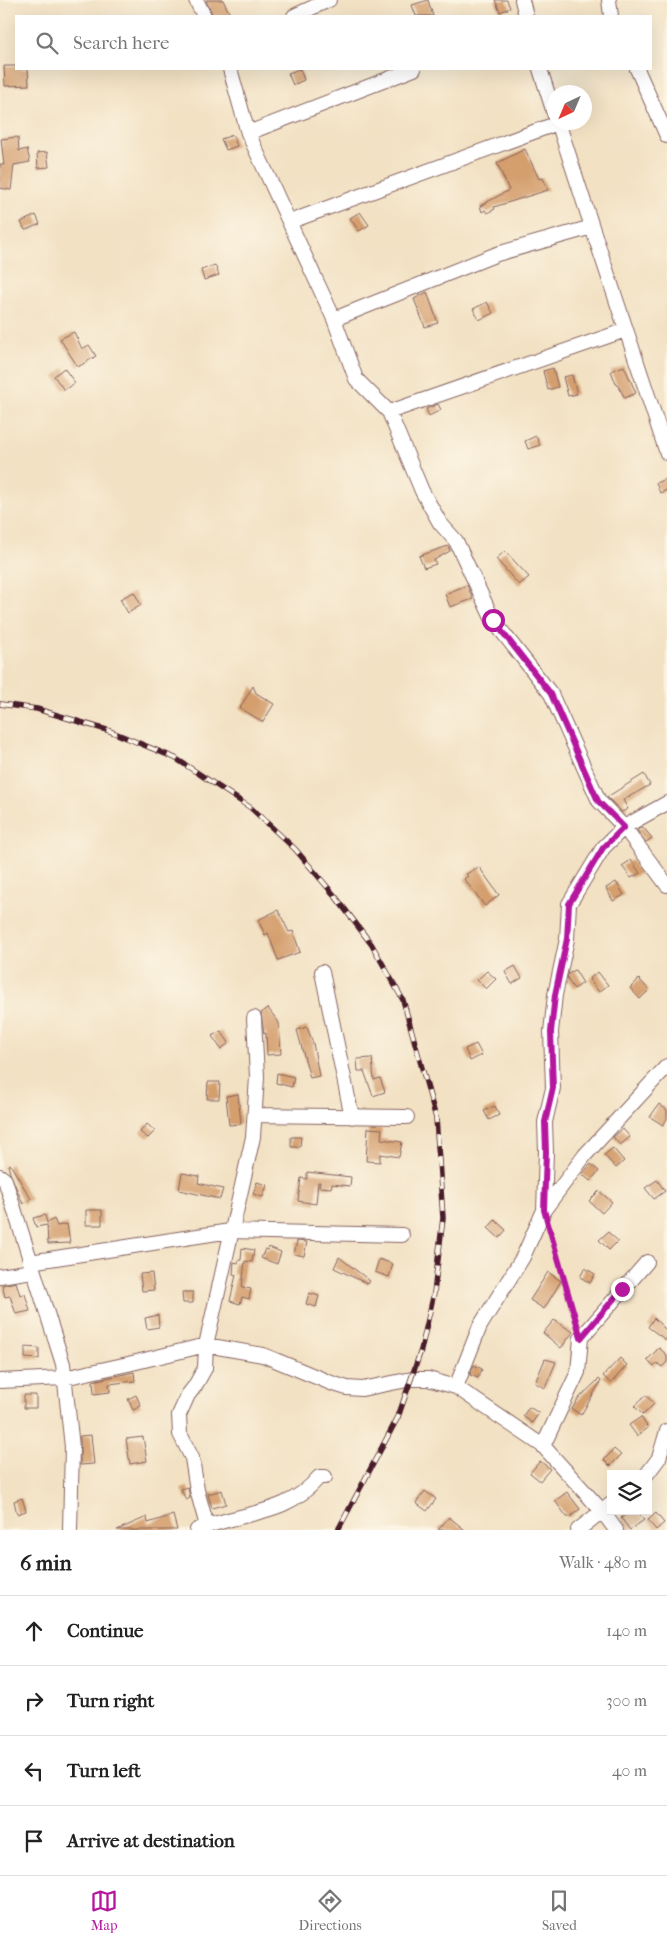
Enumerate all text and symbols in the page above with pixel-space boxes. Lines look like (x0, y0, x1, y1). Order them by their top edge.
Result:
search box (15, 15, 652, 70)
icon: search (33, 29, 61, 57)
text: Search here (73, 32, 169, 54)
north arrow (547, 85, 592, 130)
route start (482, 609, 505, 632)
route end (611, 1278, 634, 1301)
map controls (607, 1470, 652, 1515)
button: layers (607, 1470, 652, 1515)
text: 6 min (20, 1551, 72, 1575)
text: Walk · 480 m (559, 1553, 647, 1572)
icon: ahead (20, 1617, 48, 1645)
text: Continue (67, 1620, 143, 1642)
text: 140 m (606, 1621, 647, 1640)
icon: right (20, 1687, 48, 1715)
text: Turn right (67, 1690, 154, 1712)
text: 300 m (606, 1691, 647, 1710)
icon: left (20, 1757, 48, 1785)
text: Turn left (67, 1760, 141, 1782)
text: 40 m (612, 1761, 647, 1780)
icon: arrive (20, 1827, 48, 1855)
text: Arrive at destination (67, 1830, 235, 1852)
tab: Map (90, 1887, 118, 1934)
tab: Directions (299, 1887, 362, 1934)
tab: Saved (542, 1887, 577, 1934)

